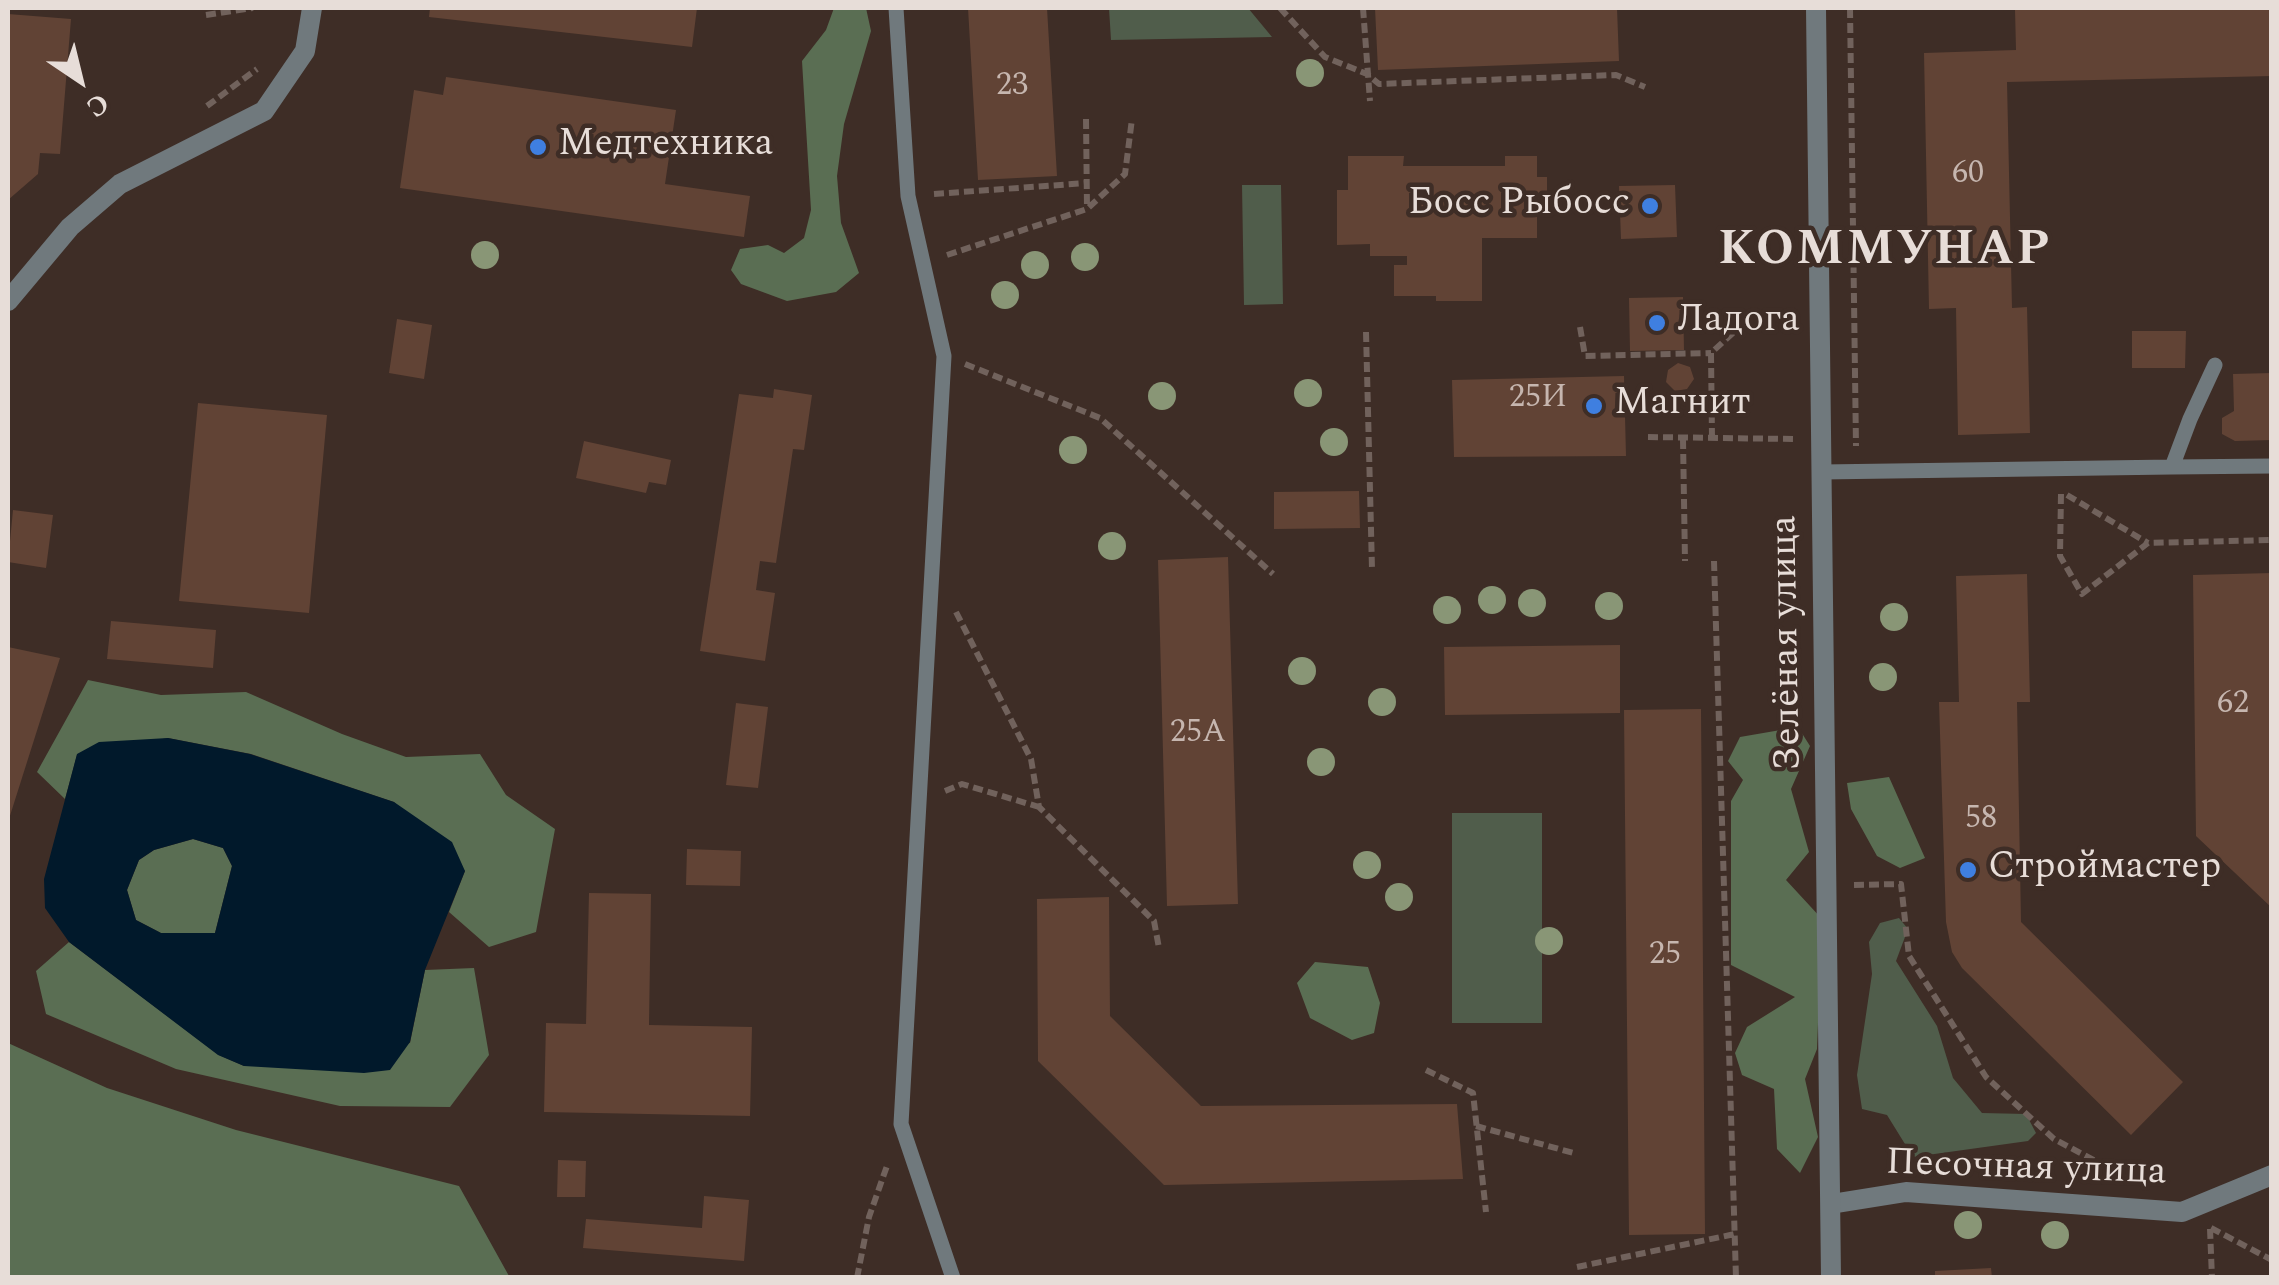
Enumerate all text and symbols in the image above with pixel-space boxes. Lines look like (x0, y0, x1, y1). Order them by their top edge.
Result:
north arrow (30, 30, 130, 130)
house number: 23 (996, 69, 1028, 107)
text: С (77, 82, 118, 128)
place label: Медтехника (558, 124, 773, 170)
marker: Медтехника (527, 136, 549, 158)
house number: 60 (1952, 157, 1984, 195)
place label: Босс Рыбосс (1408, 183, 1630, 229)
marker: Босс Рыбосс (1639, 195, 1661, 217)
district label: КОММУНАР (1718, 225, 2052, 283)
place label: Ладога (1677, 300, 1800, 346)
marker: Ладога (1646, 312, 1668, 334)
house number: 25И (1509, 381, 1567, 419)
place label: Магнит (1614, 383, 1750, 429)
marker: Магнит (1583, 395, 1605, 417)
street label: Зелёная улица (1764, 515, 1814, 771)
house number: 62 (2217, 687, 2249, 725)
house number: 25А (1170, 716, 1226, 754)
house number: 58 (1965, 802, 1997, 840)
place label: Строймастер (1988, 847, 2221, 893)
marker: Строймастер (1957, 859, 1979, 881)
house number: 25 (1649, 938, 1681, 976)
street label: Песочная улица (1885, 1142, 2167, 1198)

